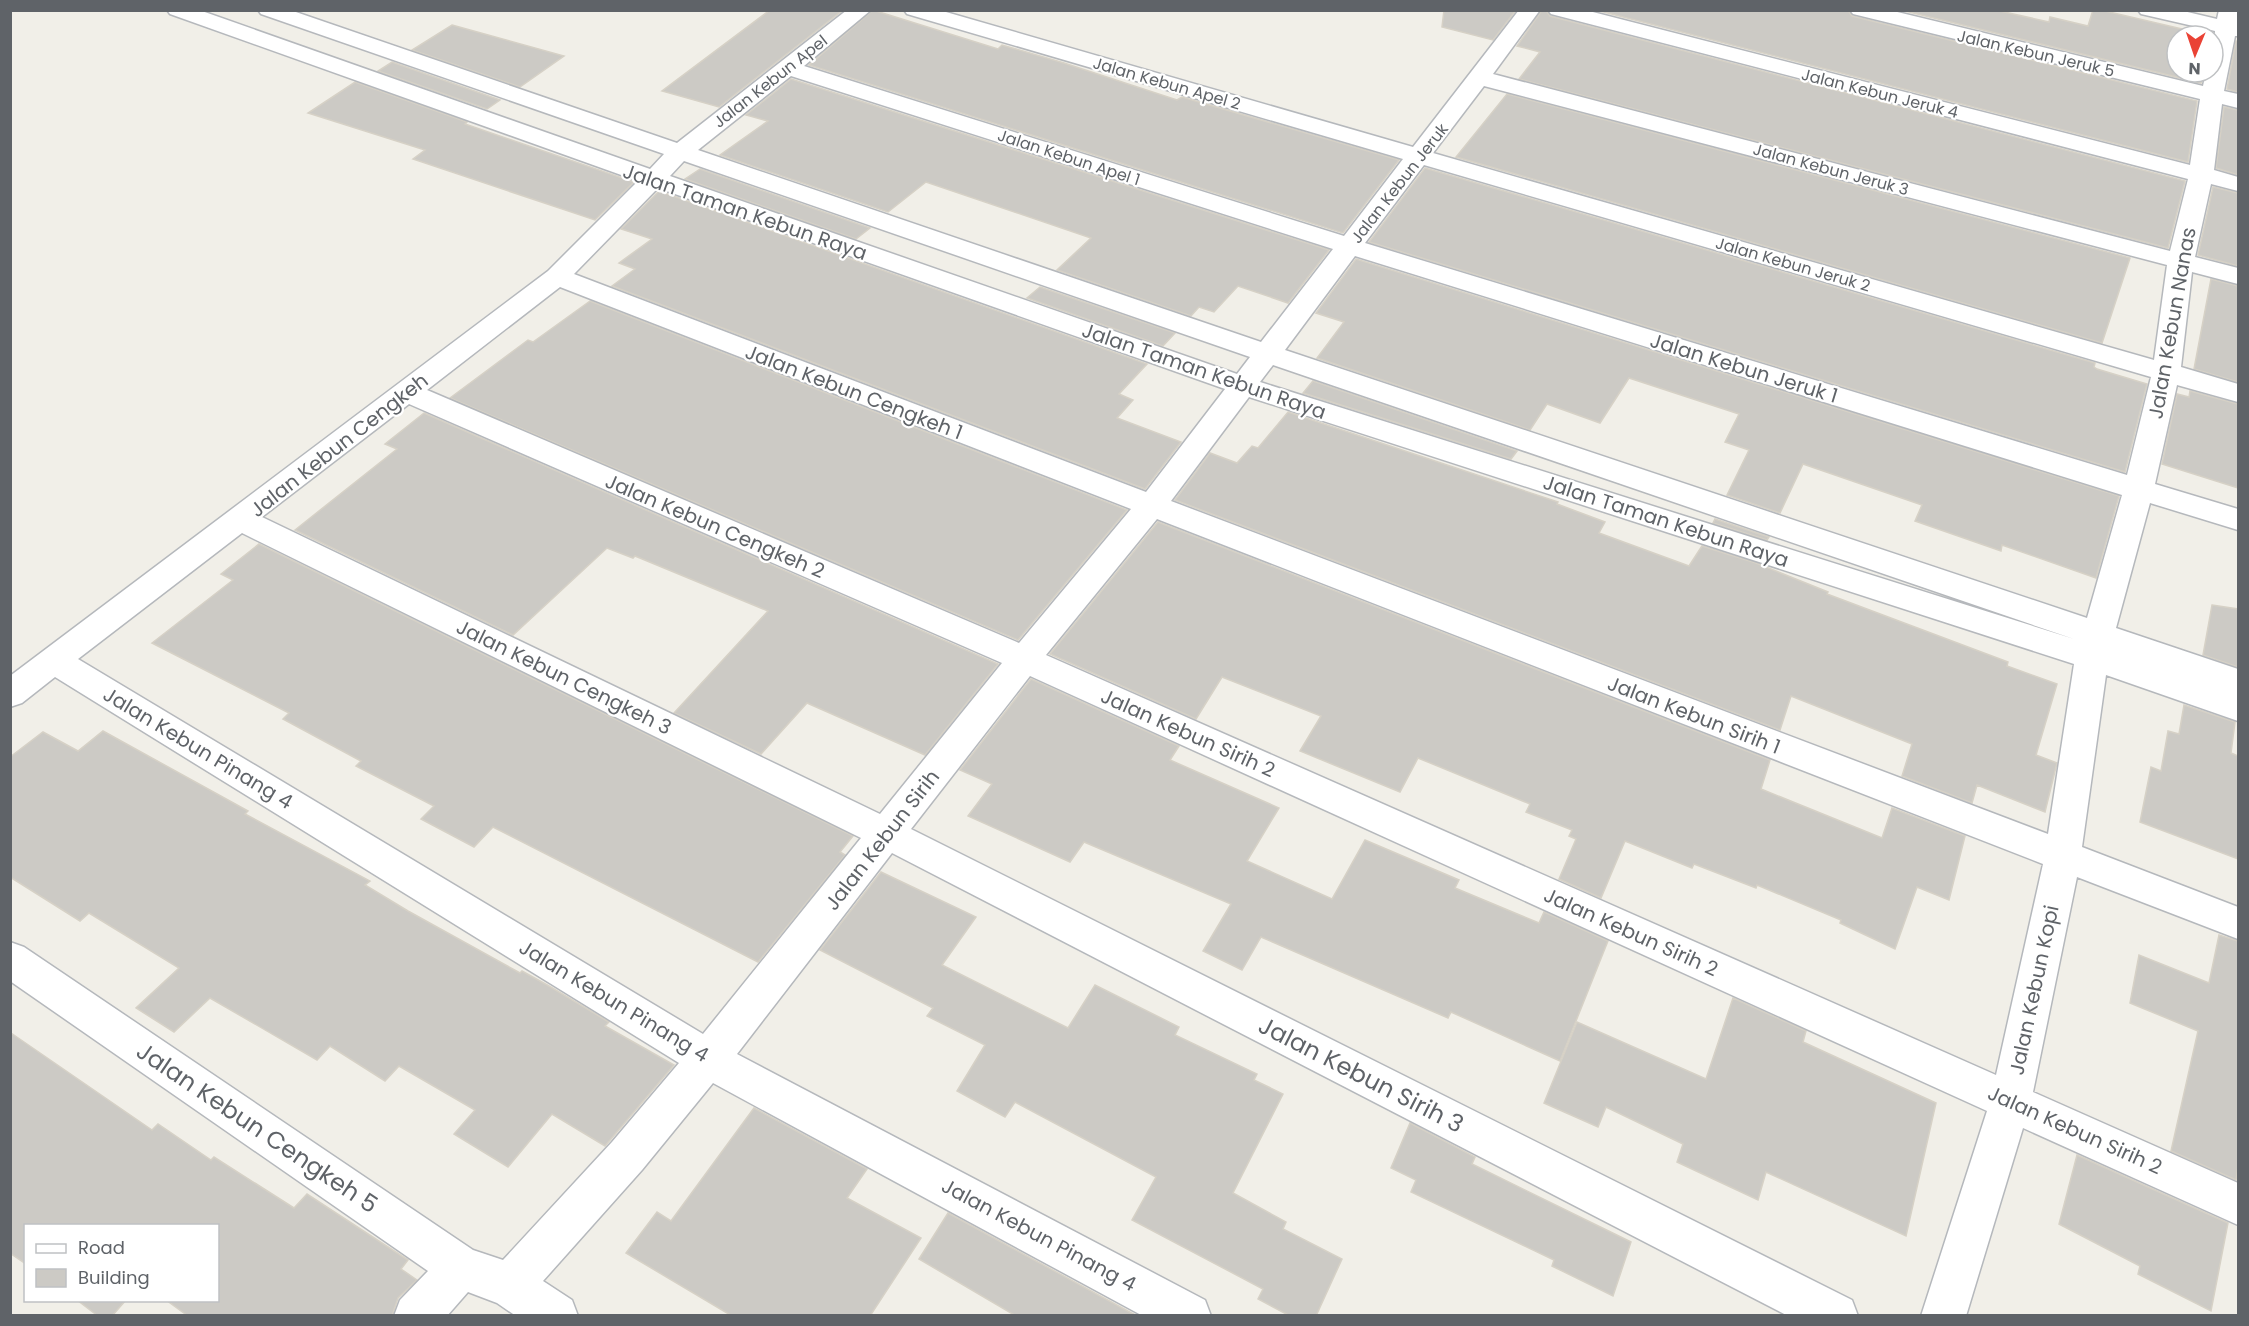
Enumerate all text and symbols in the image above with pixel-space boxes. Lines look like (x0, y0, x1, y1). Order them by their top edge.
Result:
street label: Jalan Kebun Jeruk 5 (1955, 24, 2117, 83)
north arrow (2165, 24, 2225, 84)
street label: Jalan Kebun Apel (708, 30, 832, 133)
street label: Jalan Kebun Apel 2 (1090, 51, 1243, 116)
text: N (2188, 57, 2201, 80)
street label: Jalan Kebun Jeruk 4 (1799, 63, 1961, 124)
street label: Jalan Kebun Jeruk (1345, 118, 1454, 248)
street label: Jalan Kebun Apel 1 (995, 124, 1143, 191)
street label: Jalan Kebun Jeruk 3 (1751, 138, 1911, 201)
street label: Jalan Taman Kebun Raya (619, 157, 871, 267)
street label: Jalan Kebun Nanas (2141, 225, 2203, 421)
street label: Jalan Kebun Jeruk 2 (1713, 231, 1873, 298)
street label: Jalan Taman Kebun Raya (1078, 316, 1330, 426)
street label: Jalan Kebun Jeruk 1 (1647, 326, 1841, 410)
street label: Jalan Kebun Cengkeh 1 (741, 338, 967, 446)
street label: Jalan Kebun Cengkeh (244, 366, 434, 524)
street label: Jalan Kebun Cengkeh 2 (601, 467, 829, 585)
street label: Jalan Taman Kebun Raya (1540, 468, 1792, 574)
street label: Jalan Kebun Cengkeh 3 (452, 613, 676, 741)
street label: Jalan Kebun Sirih 1 (1604, 669, 1784, 761)
street label: Jalan Kebun Pinang 4 (98, 680, 298, 816)
street label: Jalan Kebun Sirih 2 (1096, 682, 1280, 784)
street label: Jalan Kebun Sirih (818, 764, 946, 916)
street label: Jalan Kebun Sirih 2 (1539, 881, 1723, 983)
street label: Jalan Kebun Kopi (2002, 903, 2066, 1077)
street label: Jalan Kebun Pinang 4 (514, 933, 714, 1069)
street label: Jalan Kebun Sirih 3 (1253, 1009, 1469, 1141)
street label: Jalan Kebun Cengkeh 5 (130, 1034, 384, 1221)
street label: Jalan Kebun Sirih 2 (1983, 1079, 2167, 1181)
street label: Jalan Kebun Pinang 4 (937, 1172, 1141, 1298)
legend (24, 1224, 219, 1302)
text: Road (78, 1235, 125, 1260)
text: Building (78, 1265, 150, 1290)

